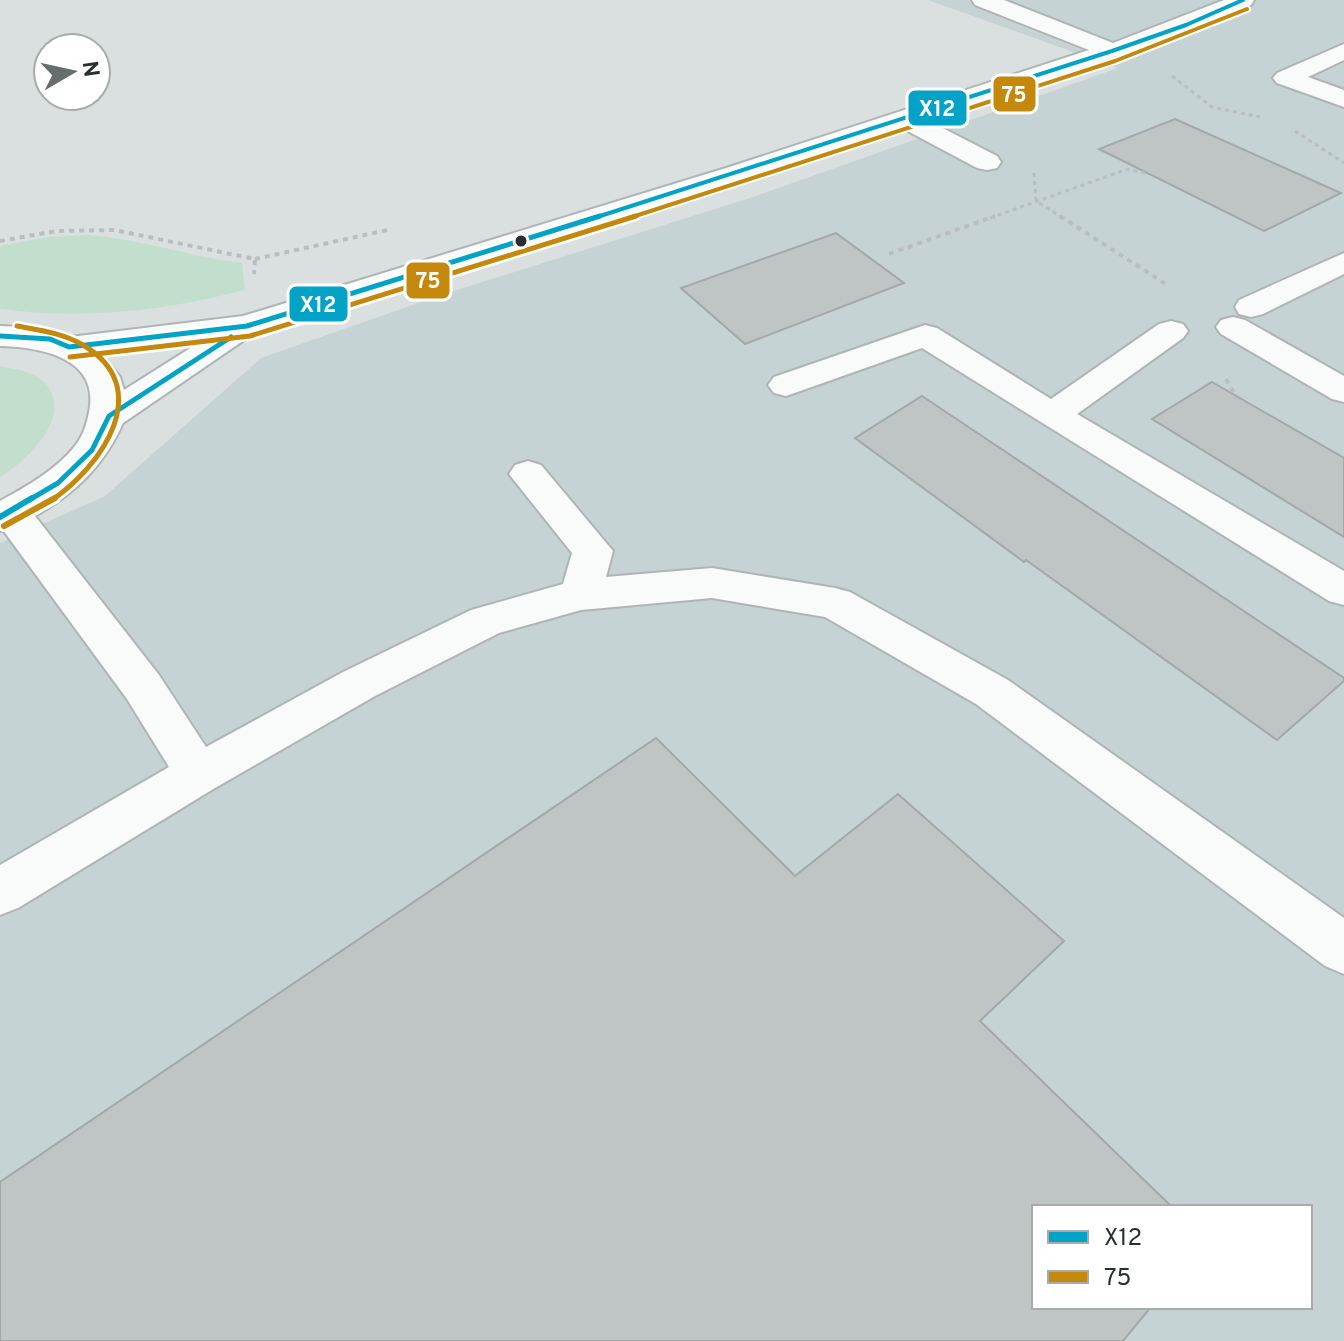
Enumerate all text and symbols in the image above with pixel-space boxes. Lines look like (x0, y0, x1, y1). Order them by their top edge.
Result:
north arrow (32, 32, 112, 112)
text: N (75, 59, 104, 79)
line badge: 75 (992, 75, 1037, 113)
text: 75 (1001, 83, 1027, 110)
line badge: X12 (907, 89, 968, 127)
text: X12 (918, 97, 956, 124)
unlabelled marker (513, 233, 529, 249)
line badge: 75 (405, 261, 451, 300)
text: 75 (415, 269, 441, 296)
line badge: X12 (288, 285, 349, 323)
text: X12 (299, 293, 337, 320)
legend (1032, 1205, 1312, 1309)
text: X12 (1104, 1224, 1142, 1254)
text: 75 (1104, 1264, 1131, 1294)

